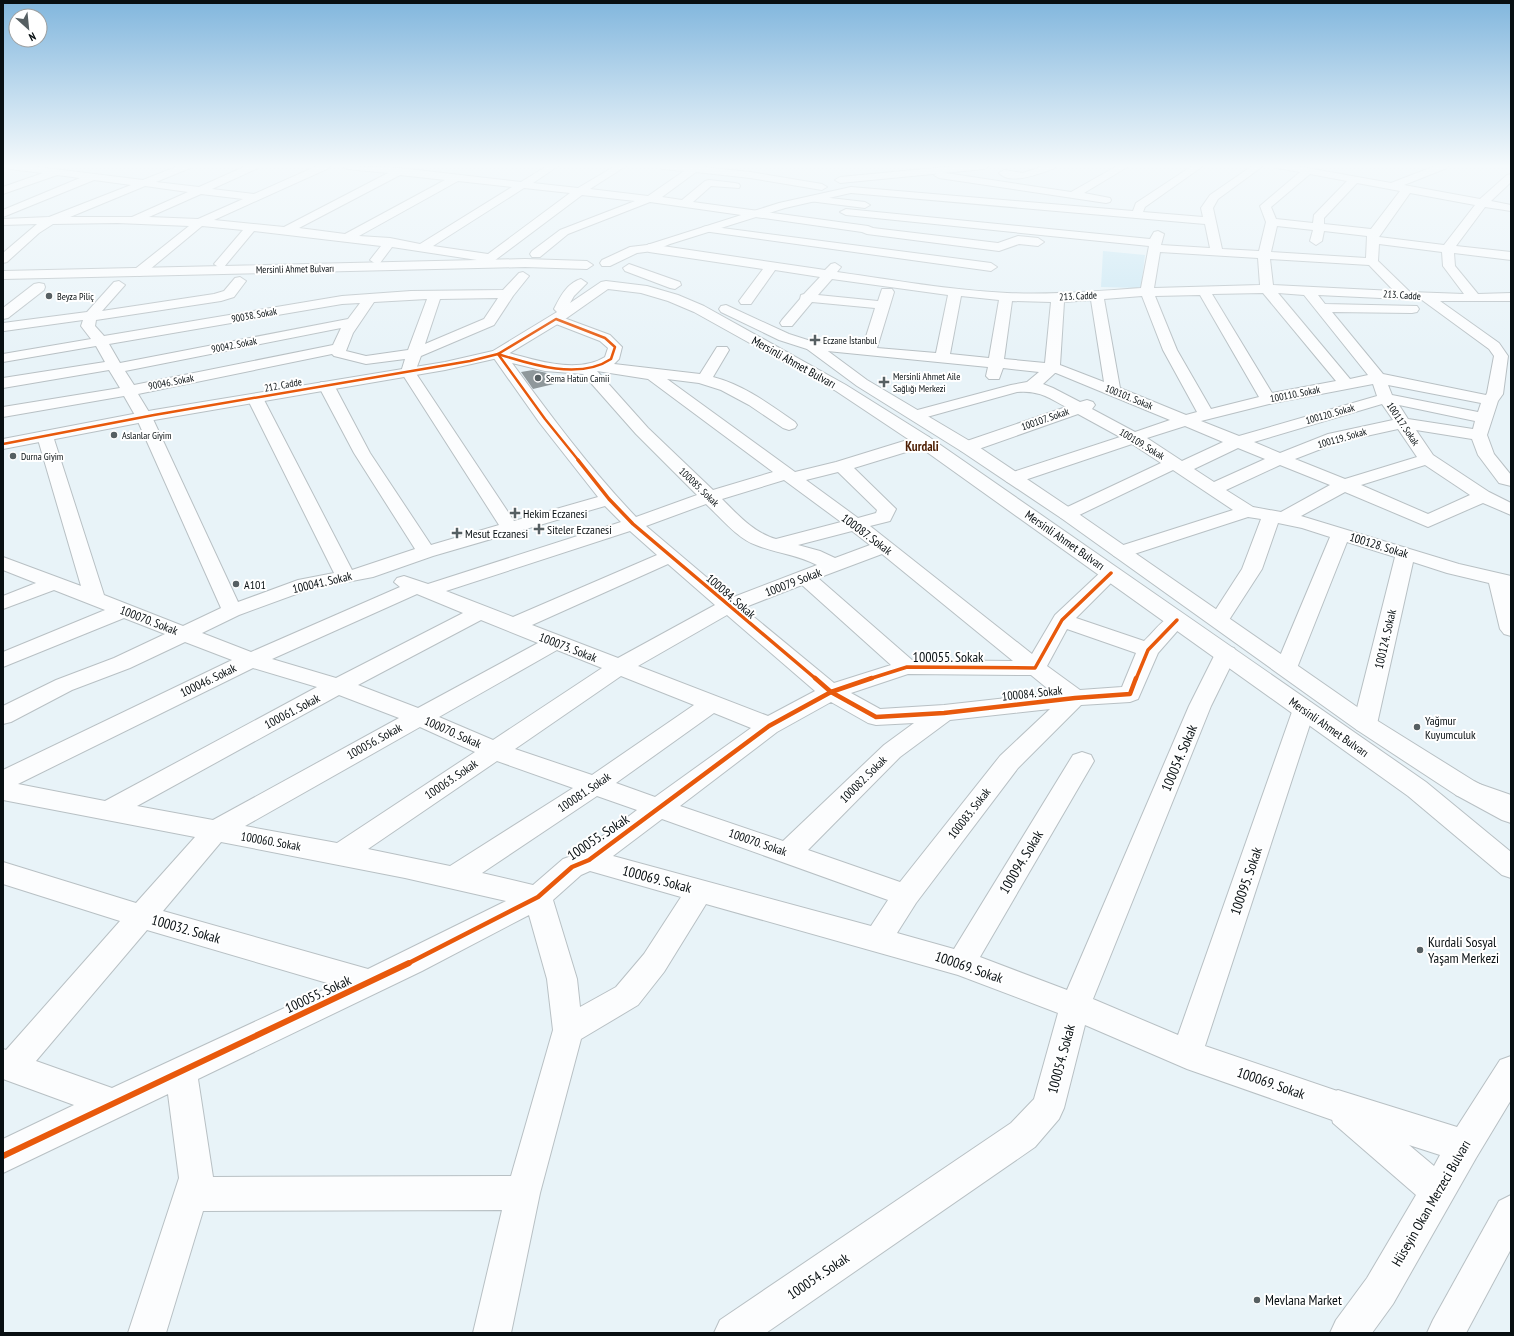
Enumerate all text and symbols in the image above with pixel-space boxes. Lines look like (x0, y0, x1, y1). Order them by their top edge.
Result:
north arrow (8, 8, 48, 48)
text: N (27, 29, 38, 45)
street label: Mersinli Ahmet Bulvarı (256, 262, 334, 276)
street label: 213. Cadde (1383, 287, 1421, 303)
street label: 213. Cadde (1059, 289, 1097, 303)
place label: Beyza Piliç (57, 290, 94, 303)
marker: Beyza Piliç (44, 291, 54, 301)
street label: 90038. Sokak (230, 305, 278, 325)
street label: Mersinli Ahmet Bulvarı (749, 333, 839, 391)
street label: 90042. Sokak (210, 334, 258, 356)
place label: Eczane İstanbul (823, 334, 877, 347)
marker: Eczane İstanbul (810, 335, 820, 345)
place label: Mersinli Ahmet Aile Sağlığı Merkezi (893, 370, 960, 395)
street label: 90046. Sokak (147, 371, 195, 393)
place label: Sema Hatun Camii (546, 372, 609, 385)
marker: Sema Hatun Camii (533, 373, 543, 383)
street label: 212. Cadde (263, 375, 303, 395)
marker: Mersinli Ahmet Aile Sağlığı Merkezi (878, 376, 890, 388)
street label: 100101. Sokak (1103, 381, 1155, 413)
street label: 100110. Sokak (1269, 383, 1321, 405)
street label: 100117. Sokak (1384, 400, 1422, 448)
street label: 100120. Sokak (1304, 401, 1356, 427)
street label: 100107. Sokak (1019, 405, 1071, 433)
street label: 100109. Sokak (1117, 425, 1167, 463)
street label: 100119. Sokak (1316, 425, 1368, 451)
place label: Aslanlar Giyim (122, 429, 172, 442)
marker: Aslanlar Giyim (109, 430, 119, 440)
district label: Kurdali (905, 438, 939, 455)
place label: Durna Giyim (21, 450, 63, 463)
marker: Durna Giyim (8, 451, 18, 461)
street label: 100085. Sokak (676, 465, 722, 509)
place label: Hekim Eczanesi (523, 506, 587, 521)
street label: Mersinli Ahmet Bulvarı (1022, 507, 1108, 573)
marker: Hekim Eczanesi (510, 508, 520, 518)
street label: 100087. Sokak (839, 510, 896, 558)
place label: Siteler Eczanesi (547, 522, 612, 537)
marker: Siteler Eczanesi (534, 524, 544, 534)
place label: Mesut Eczanesi (465, 526, 528, 541)
marker: Mesut Eczanesi (452, 528, 462, 538)
street label: 100128. Sokak (1348, 529, 1411, 561)
street label: 100079 Sokak (763, 564, 824, 600)
street label: 100041. Sokak (291, 568, 354, 596)
street label: 100084. Sokak (703, 570, 759, 622)
place label: A101 (244, 577, 266, 592)
marker: A101 (231, 579, 241, 589)
street label: 100070. Sokak (118, 602, 180, 638)
street label: 100124. Sokak (1371, 607, 1399, 670)
street label: 100073. Sokak (537, 629, 599, 665)
street label: 100055. Sokak (913, 648, 984, 666)
street label: 100046. Sokak (177, 660, 239, 700)
street label: 100084. Sokak (1001, 682, 1063, 704)
street label: 100061. Sokak (262, 690, 323, 732)
street label: Mersinli Ahmet Bulvarı (1286, 694, 1372, 760)
street label: 100070. Sokak (422, 713, 484, 751)
place label: Yağmur Kuyumculuk (1425, 713, 1476, 742)
street label: 100056. Sokak (344, 720, 404, 762)
street label: 100054. Sokak (1157, 721, 1201, 794)
marker: Yağmur Kuyumculuk (1412, 722, 1422, 732)
street label: 100082. Sokak (836, 752, 890, 806)
street label: 100063. Sokak (422, 756, 481, 802)
street label: 100081. Sokak (555, 769, 614, 815)
street label: 100083. Sokak (944, 784, 994, 842)
street label: 100055. Sokak (564, 809, 633, 864)
street label: 100070. Sokak (727, 825, 789, 859)
street label: 100094. Sokak (995, 827, 1047, 897)
street label: 100060. Sokak (240, 828, 303, 854)
street label: 100095. Sokak (1226, 844, 1266, 917)
street label: 100069. Sokak (620, 861, 694, 897)
street label: 100032. Sokak (149, 911, 223, 948)
place label: Kurdali Sosyal Yaşam Merkezi (1428, 933, 1499, 967)
marker: Kurdali Sosyal Yaşam Merkezi (1415, 945, 1425, 955)
street label: 100069. Sokak (933, 947, 1006, 987)
street label: 100055. Sokak (282, 971, 354, 1017)
street label: 100054. Sokak (1043, 1022, 1079, 1096)
street label: 100069. Sokak (1235, 1063, 1308, 1103)
street label: Hüseyin Okan Merzeci Bulvarı (1387, 1137, 1475, 1269)
street label: 100054. Sokak (784, 1248, 853, 1303)
place label: Mevlana Market (1265, 1291, 1342, 1309)
marker: Mevlana Market (1252, 1295, 1262, 1305)

